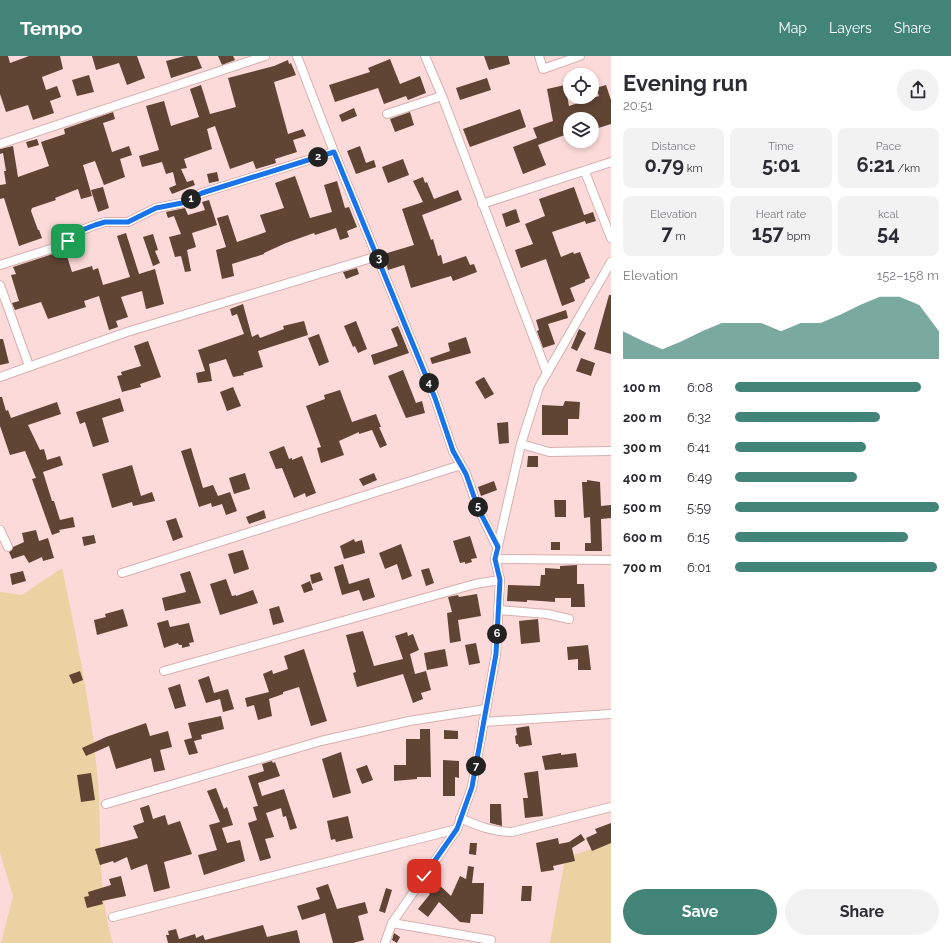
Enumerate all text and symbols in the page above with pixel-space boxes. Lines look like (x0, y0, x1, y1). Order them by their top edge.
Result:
text: Tempo (20, 17, 83, 39)
text: Map (779, 20, 807, 36)
text: Layers (829, 20, 872, 36)
text: Share (894, 20, 931, 36)
map controls (563, 68, 599, 148)
button: locate (563, 68, 599, 104)
button: share (897, 69, 939, 111)
text: Evening run (623, 70, 748, 96)
text: 20:51 (623, 98, 653, 113)
button: layers (563, 112, 599, 148)
text: Distance (652, 140, 696, 153)
text: Time (768, 140, 794, 153)
text: Pace (876, 140, 901, 153)
pin: 2 (308, 147, 328, 167)
text: 2 (315, 150, 321, 163)
text: 0.79 (645, 153, 684, 177)
text: 5:01 (762, 153, 800, 177)
text: 6:21 (857, 153, 895, 177)
text: km (684, 162, 703, 175)
text: /km (895, 162, 920, 175)
pin: 1 (181, 189, 201, 209)
text: 1 (188, 192, 194, 205)
text: Elevation (650, 208, 697, 221)
text: Heart rate (756, 208, 806, 221)
text: kcal (878, 208, 899, 221)
text: 7 (662, 221, 673, 245)
text: 157 (752, 221, 784, 245)
text: 54 (877, 221, 900, 245)
pin (51, 224, 85, 258)
icon: arrive (57, 230, 79, 252)
text: m (673, 230, 686, 243)
text: bpm (784, 230, 810, 243)
pin: 3 (369, 249, 389, 269)
text: 3 (376, 252, 382, 265)
text: Elevation (623, 268, 678, 283)
text: 152–158 m (877, 268, 939, 283)
pin: 4 (419, 373, 439, 393)
text: 4 (426, 376, 432, 389)
text: 100 m (623, 380, 661, 395)
text: 6:08 (687, 380, 713, 395)
text: 200 m (623, 410, 662, 425)
text: 6:32 (687, 410, 711, 425)
text: 300 m (623, 440, 661, 455)
text: 6:41 (687, 440, 710, 455)
text: 400 m (623, 470, 662, 485)
text: 6:49 (687, 470, 712, 485)
pin: 5 (468, 497, 488, 517)
text: 5 (475, 500, 481, 513)
text: 500 m (623, 500, 661, 515)
text: 5:59 (687, 500, 711, 515)
text: 600 m (623, 530, 662, 545)
text: 6:15 (687, 530, 710, 545)
text: 700 m (623, 560, 661, 575)
text: 6:01 (687, 560, 711, 575)
pin: 6 (487, 624, 507, 644)
text: 6 (494, 627, 500, 640)
pin: 7 (466, 756, 486, 776)
text: 7 (473, 759, 479, 772)
pin (407, 859, 441, 893)
icon: check (413, 865, 435, 887)
button: Save (623, 889, 777, 935)
button: Share (785, 889, 939, 935)

